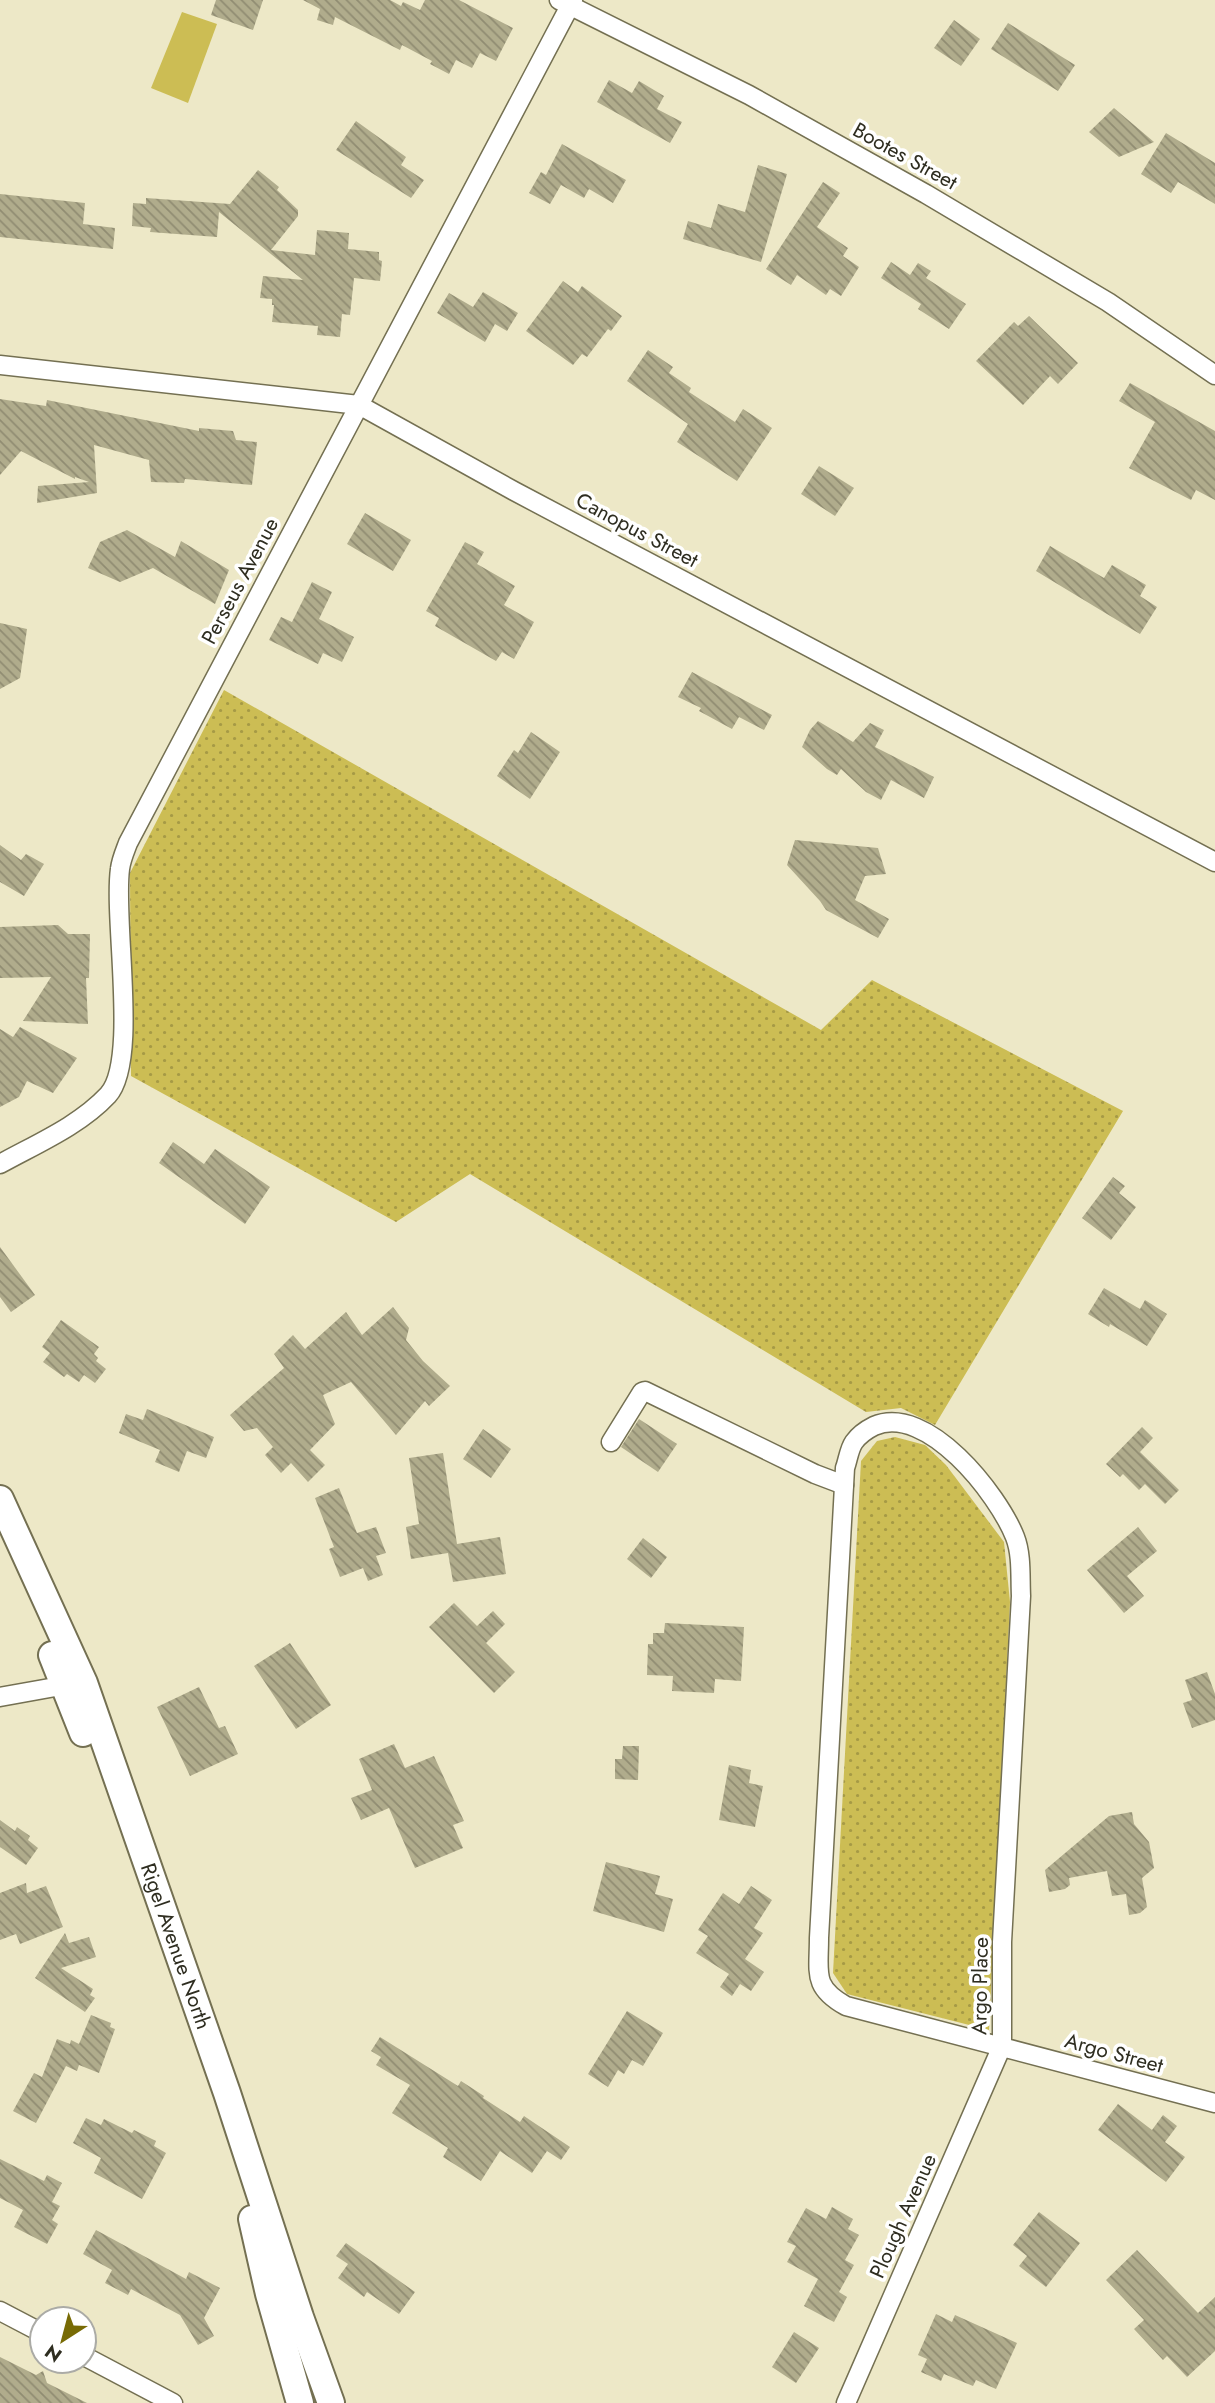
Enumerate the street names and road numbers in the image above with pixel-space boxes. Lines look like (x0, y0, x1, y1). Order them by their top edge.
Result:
street label: Bootes Street (847, 115, 963, 197)
street label: Canopus Street (570, 485, 704, 575)
street label: Perseus Avenue (194, 512, 286, 650)
street label: Rigel Avenue North (133, 1859, 219, 2033)
street label: Argo Place (964, 1937, 996, 2035)
street label: Argo Street (1062, 2025, 1166, 2081)
street label: Plough Avenue (862, 2149, 944, 2283)

